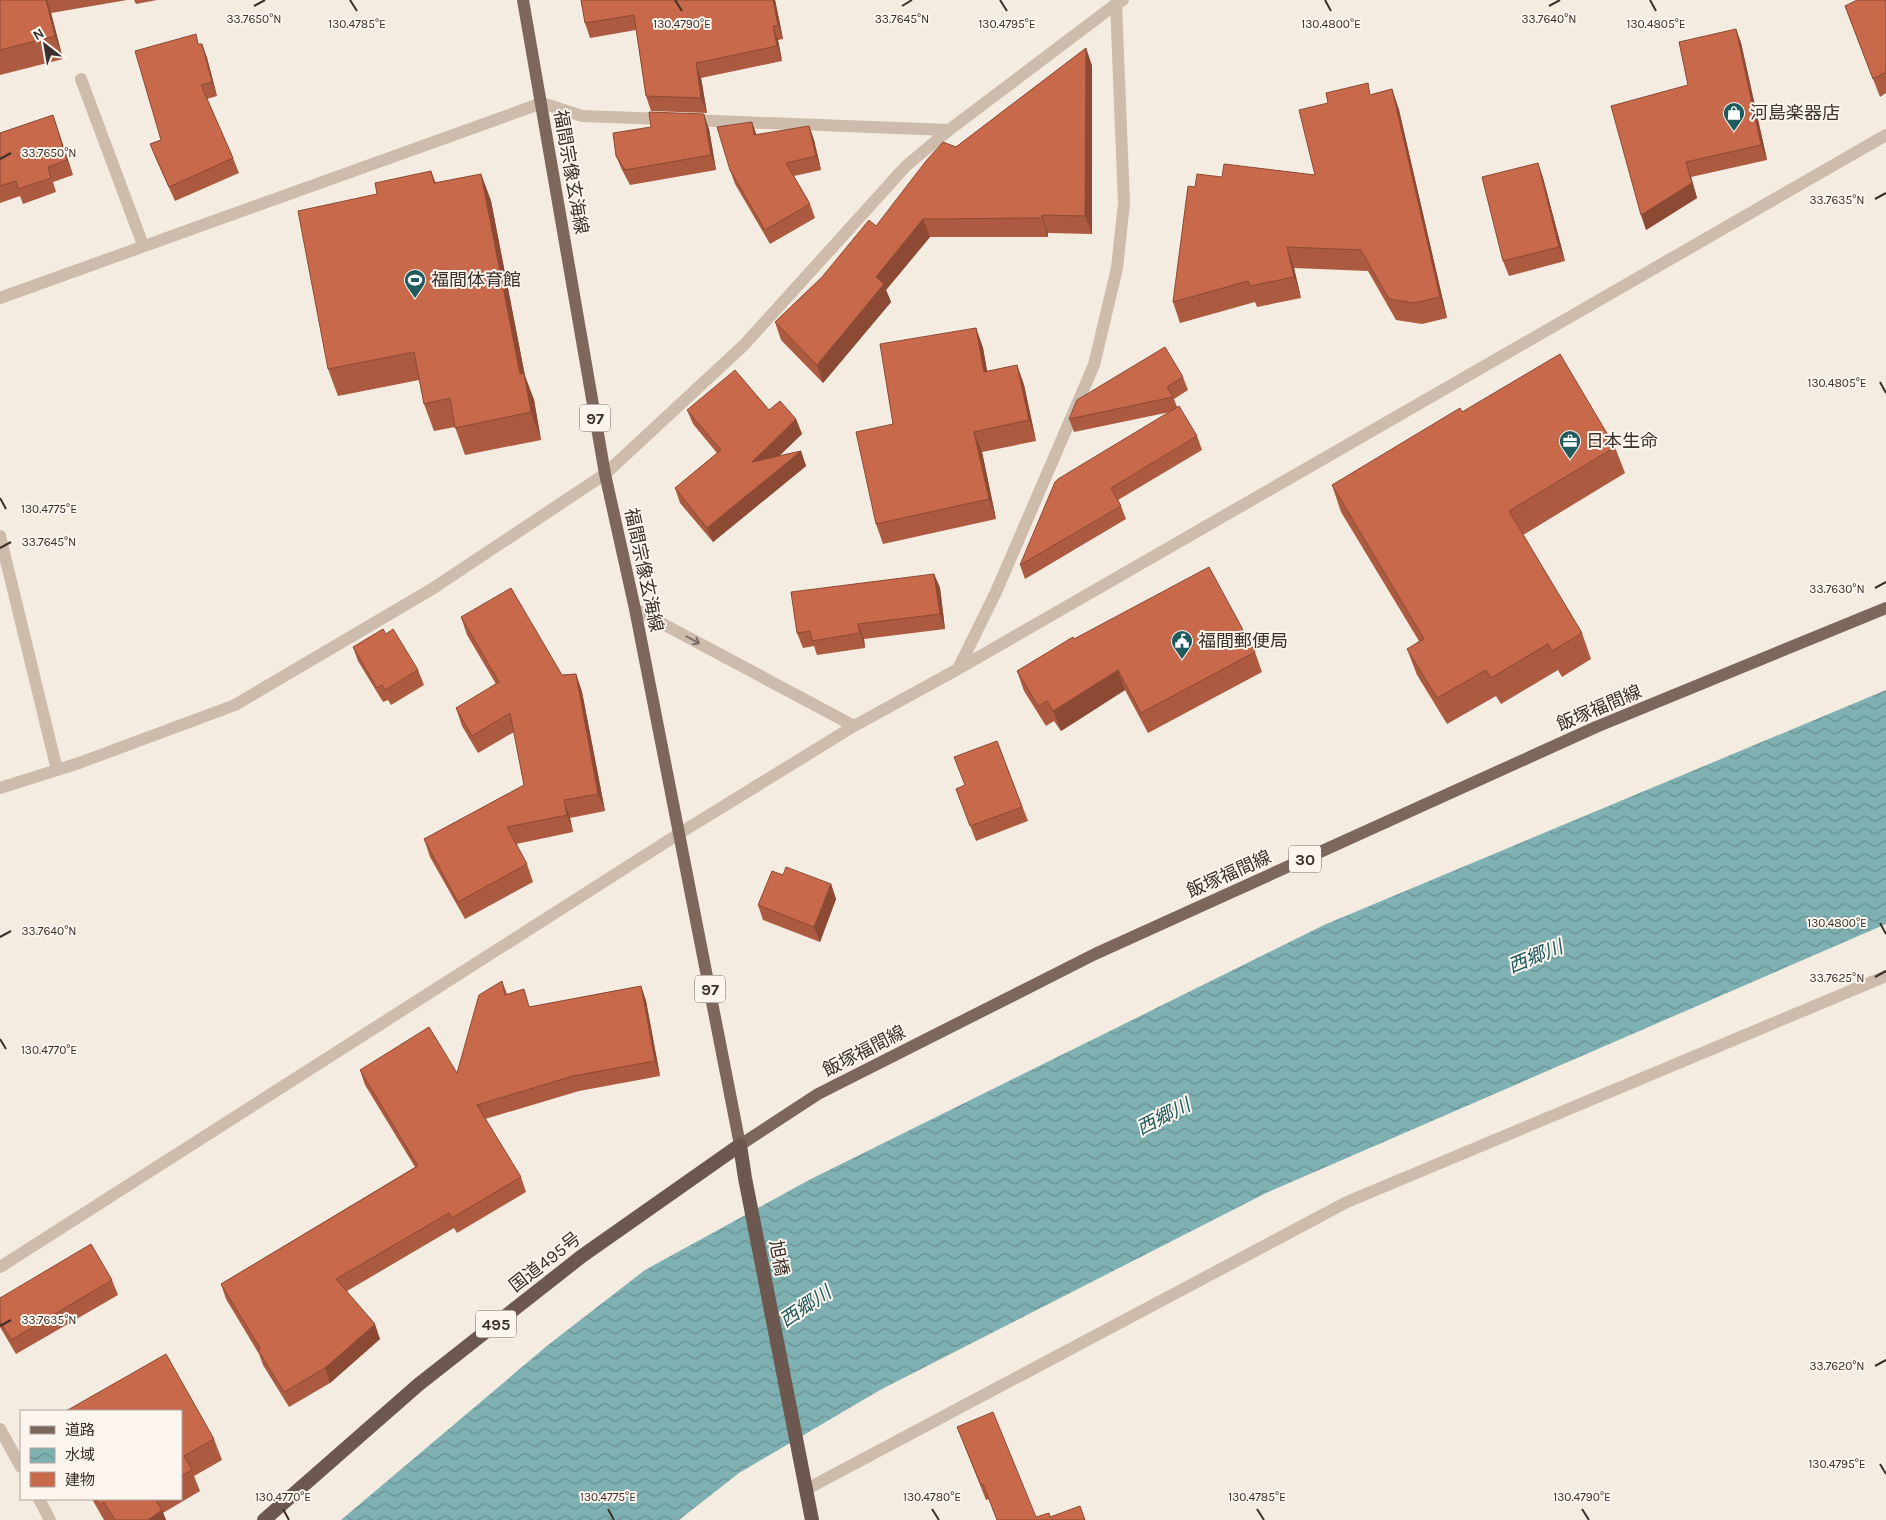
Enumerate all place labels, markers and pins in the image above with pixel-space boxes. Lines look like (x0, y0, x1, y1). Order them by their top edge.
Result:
shop icon: 河島楽器店 (1722, 101, 1746, 132)
place label: 河島楽器店 (1750, 102, 1840, 124)
sports icon: 福間体育館 (403, 268, 427, 299)
place label: 福間体育館 (431, 269, 521, 291)
office icon: 日本生命 (1558, 429, 1582, 460)
place label: 日本生命 (1586, 430, 1658, 452)
public building icon: 福間郵便局 (1170, 629, 1194, 660)
place label: 福間郵便局 (1198, 630, 1288, 652)

